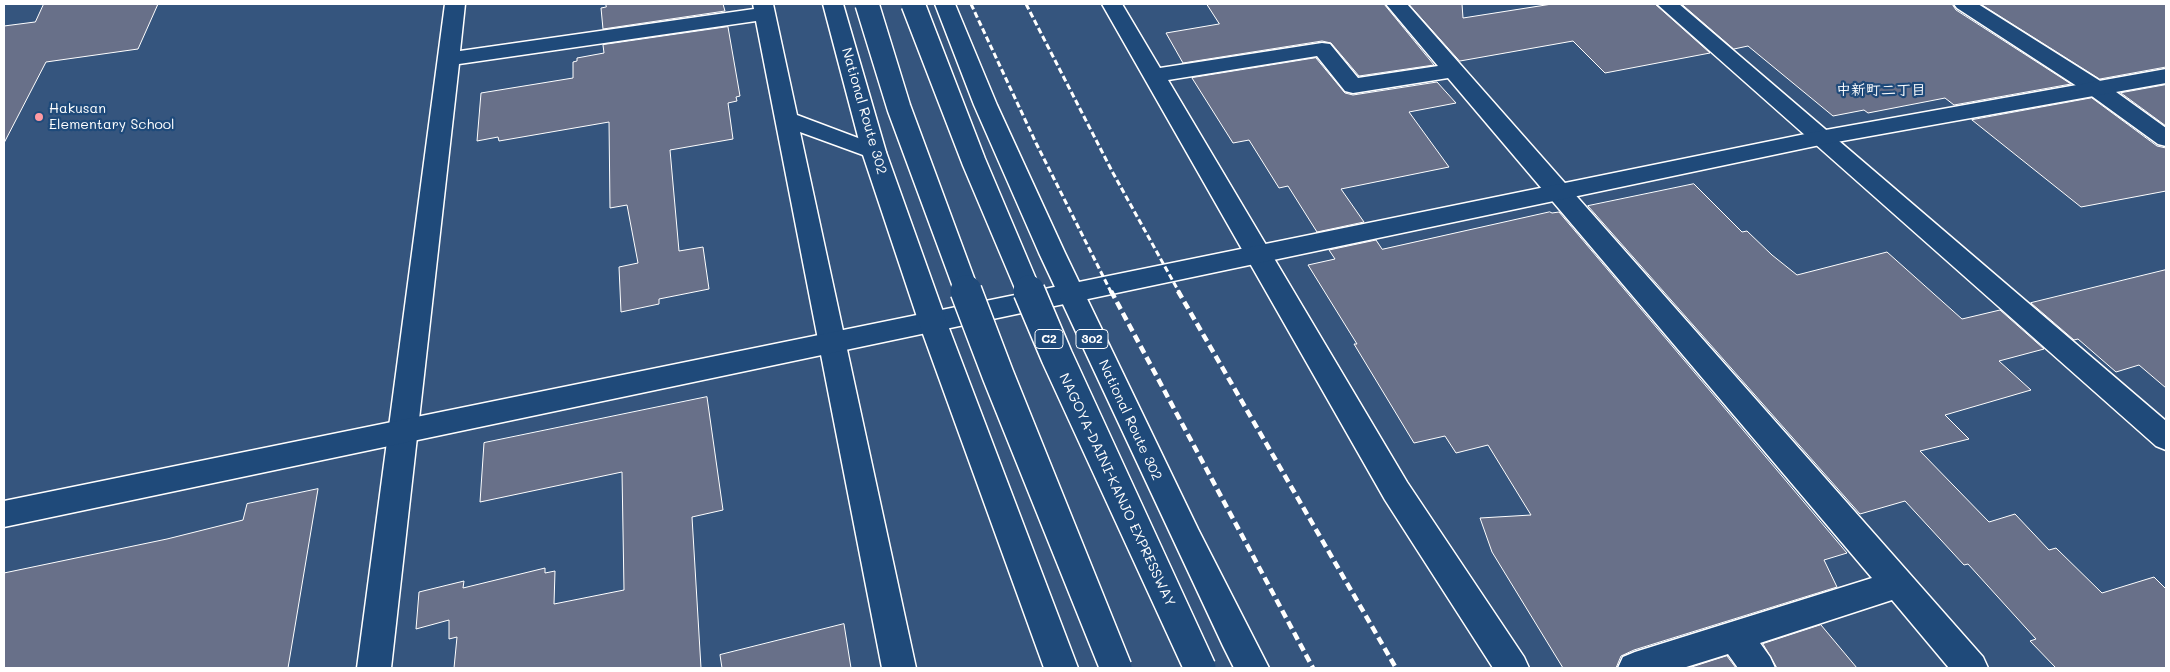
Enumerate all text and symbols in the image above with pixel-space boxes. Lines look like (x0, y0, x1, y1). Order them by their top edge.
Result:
street label: National Route 302 (838, 46, 890, 176)
district label: 中新町二丁目 (1836, 81, 1926, 99)
place label: Hakusan Elementary School (49, 101, 175, 134)
marker: Hakusan Elementary School (33, 111, 45, 123)
road number: C2 (1035, 329, 1063, 348)
road number: 302 (1076, 329, 1108, 348)
street label: National Route 302 (1095, 357, 1165, 483)
street label: NAGOYA-DAINI-KANJO EXPRESSWAY (1055, 371, 1179, 609)

